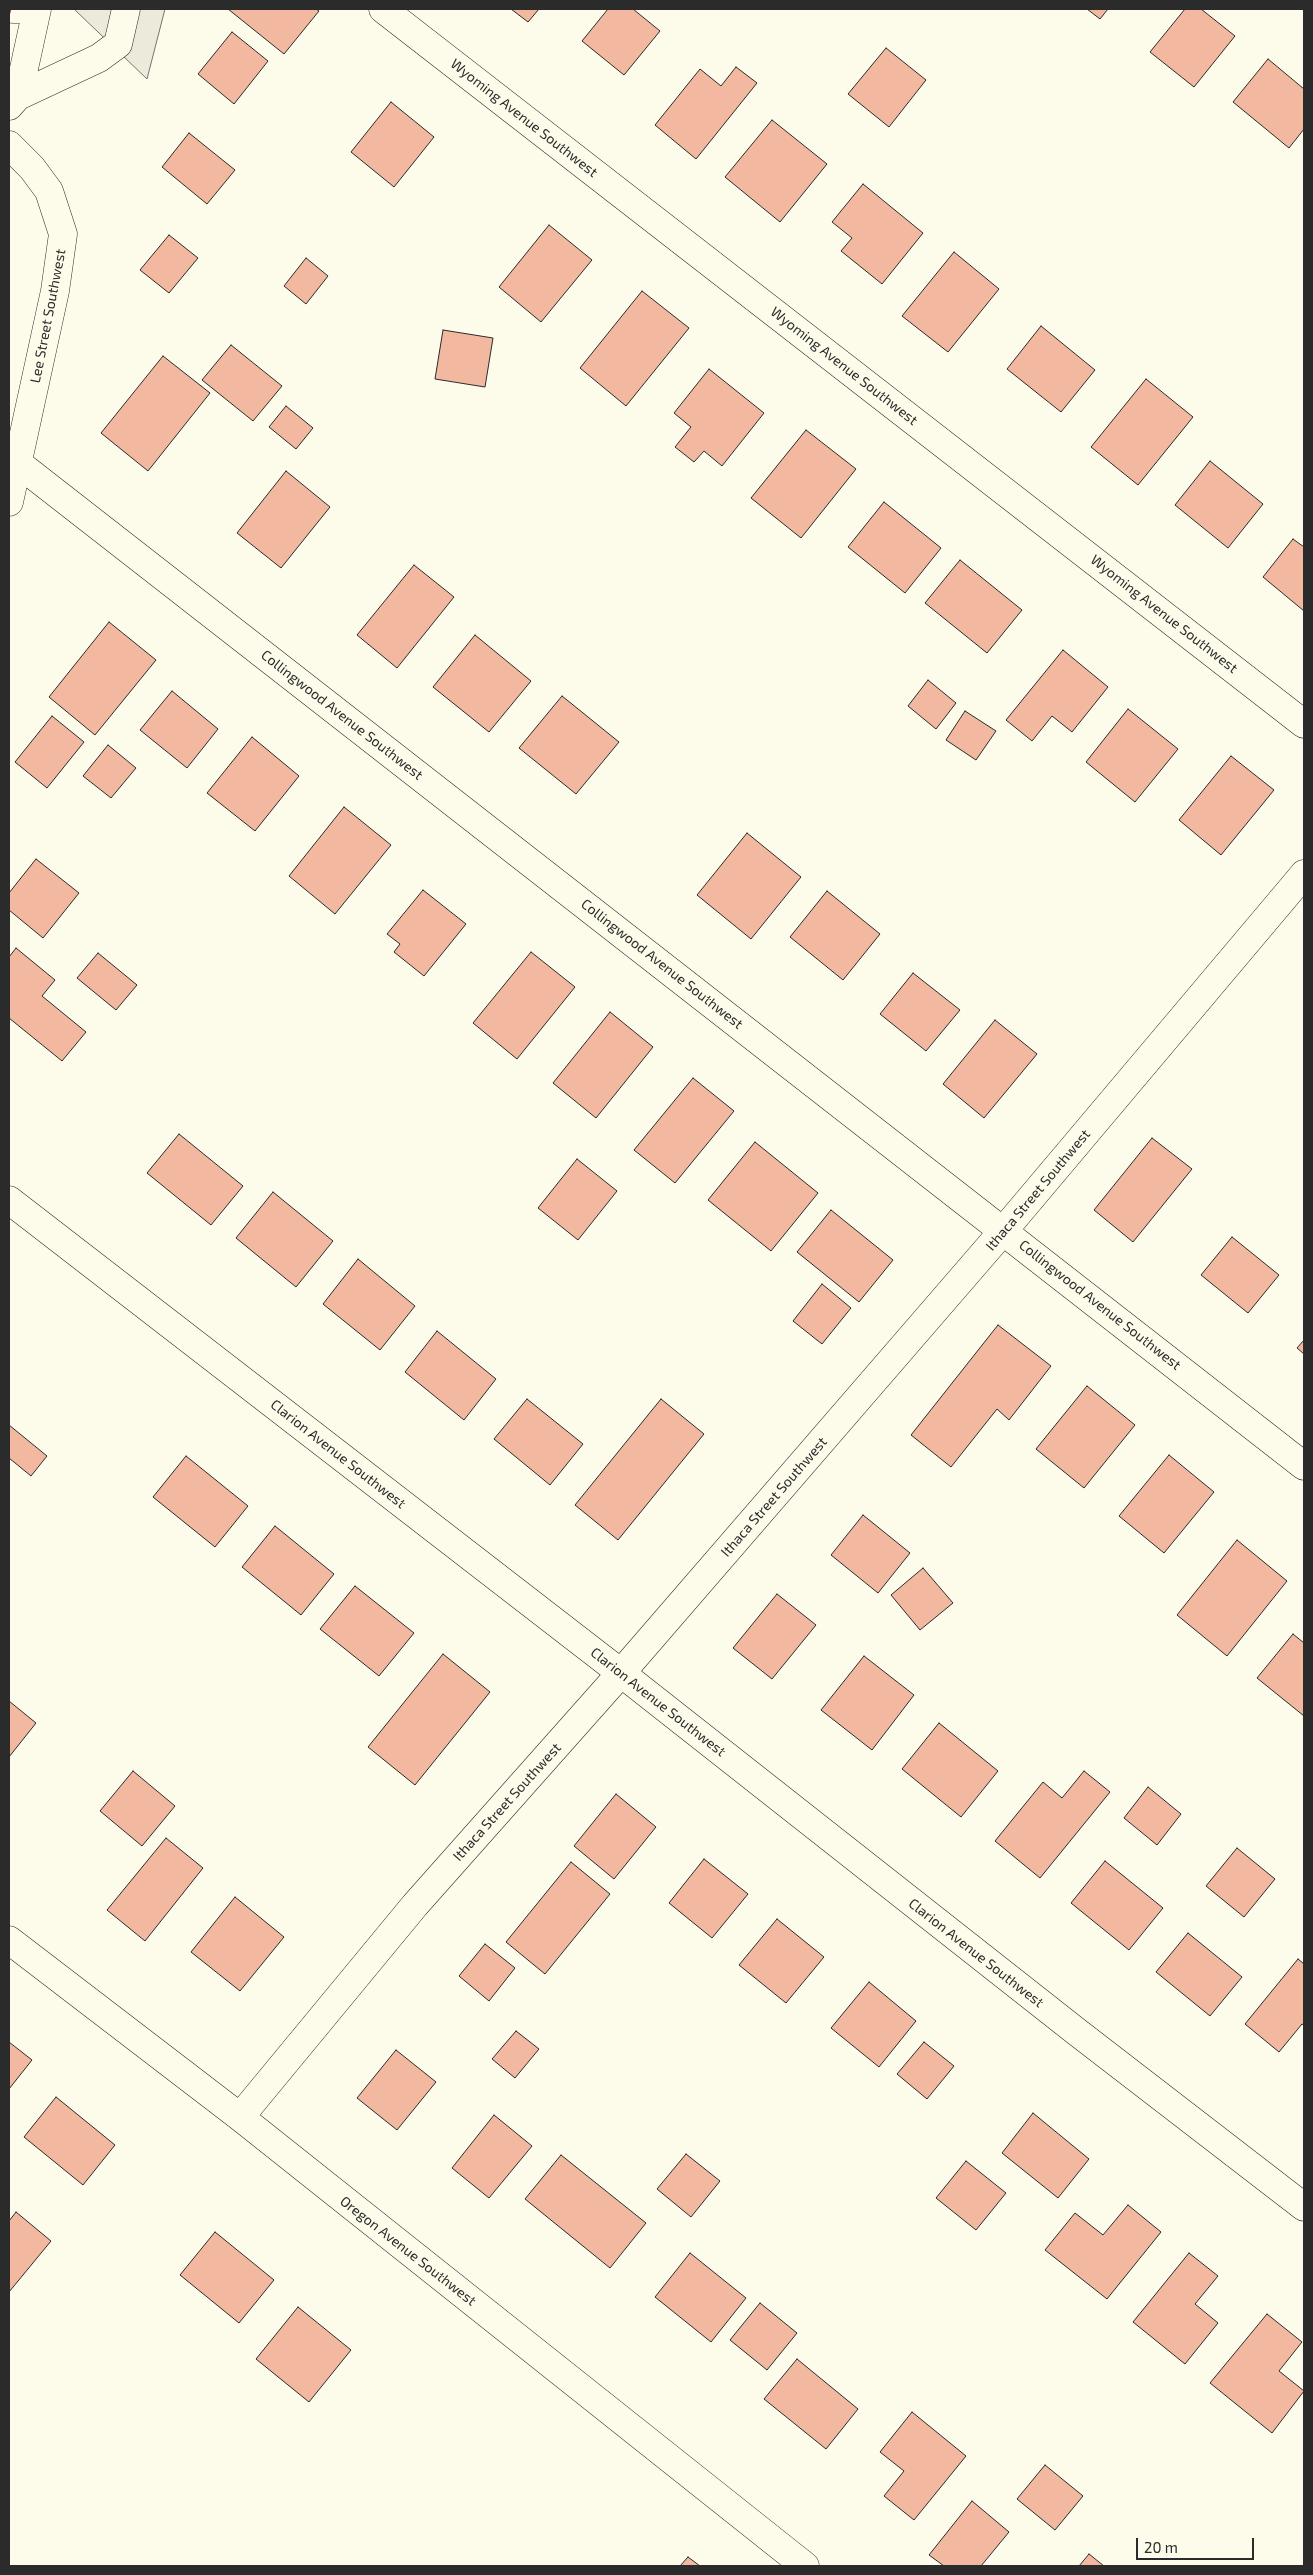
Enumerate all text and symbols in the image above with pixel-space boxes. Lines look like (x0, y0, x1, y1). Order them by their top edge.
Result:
street label: Wyoming Avenue Southwest (447, 55, 601, 181)
street label: Lee Street Southwest (27, 248, 69, 384)
street label: Wyoming Avenue Southwest (767, 303, 921, 429)
street label: Wyoming Avenue Southwest (1087, 551, 1241, 677)
street label: Collingwood Avenue Southwest (258, 647, 426, 783)
street label: Collingwood Avenue Southwest (578, 896, 746, 1032)
street label: Ithaca Street Southwest (982, 1126, 1094, 1254)
street label: Collingwood Avenue Southwest (1016, 1237, 1184, 1373)
street label: Clarion Avenue Southwest (267, 1396, 409, 1512)
street label: Ithaca Street Southwest (717, 1434, 831, 1560)
street label: Clarion Avenue Southwest (587, 1644, 729, 1760)
street label: Ithaca Street Southwest (449, 1739, 565, 1865)
street label: Clarion Avenue Southwest (905, 1895, 1047, 2011)
street label: Oregon Avenue Southwest (337, 2193, 479, 2309)
scale bar (1138, 2528, 1256, 2560)
text: 20 m (1144, 2538, 1178, 2556)

